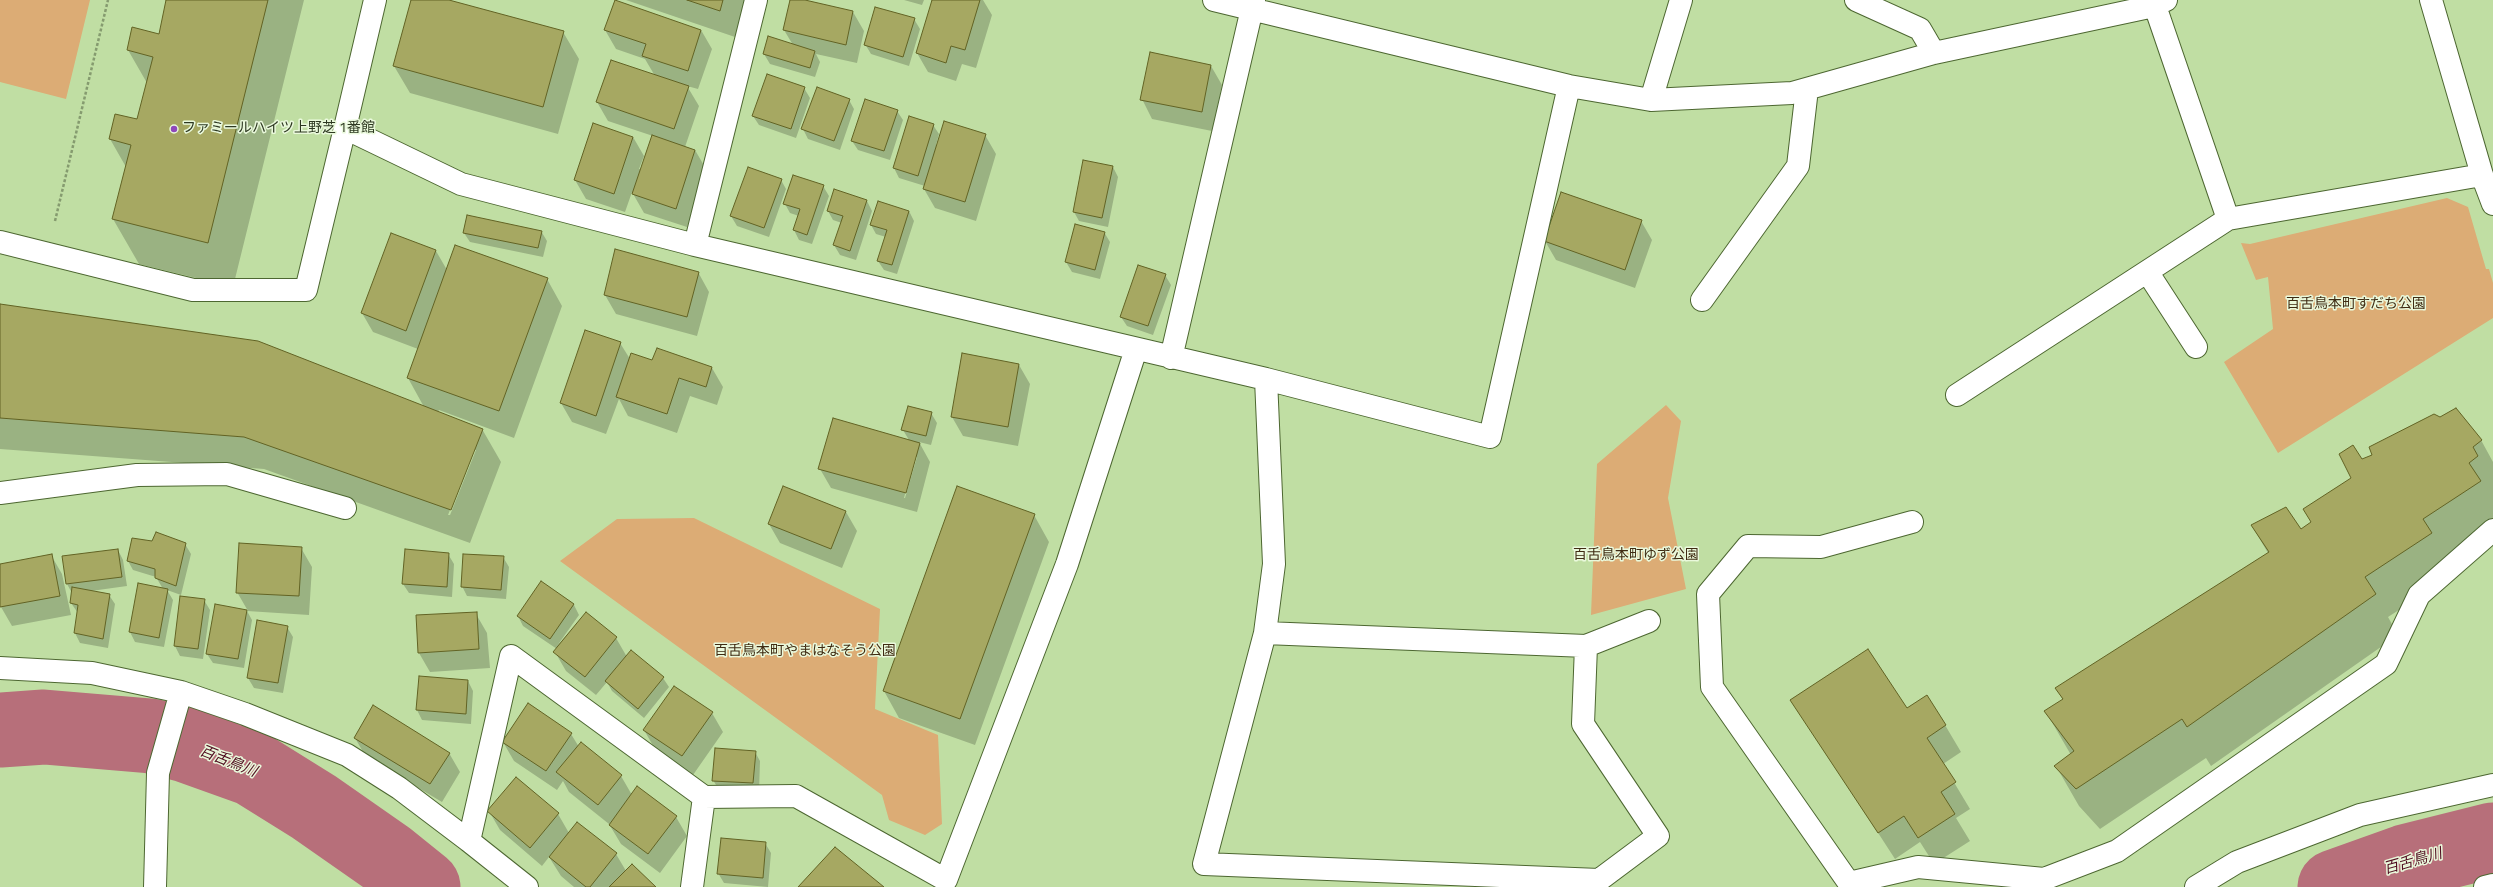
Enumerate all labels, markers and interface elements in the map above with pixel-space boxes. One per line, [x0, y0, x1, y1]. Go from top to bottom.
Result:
place label: ファミールハイツ上野芝 1番館 [182, 121, 375, 137]
marker: ファミールハイツ上野芝 1番館 [169, 124, 179, 134]
park label: 百舌鳥本町すだち公園 [2286, 297, 2426, 313]
park label: 百舌鳥本町ゆず公園 [1573, 548, 1699, 564]
park label: 百舌鳥本町やまはなそう公園 [714, 644, 896, 660]
water label: 百舌鳥川 [197, 742, 259, 782]
water label: 百舌鳥川 [2382, 845, 2444, 879]

